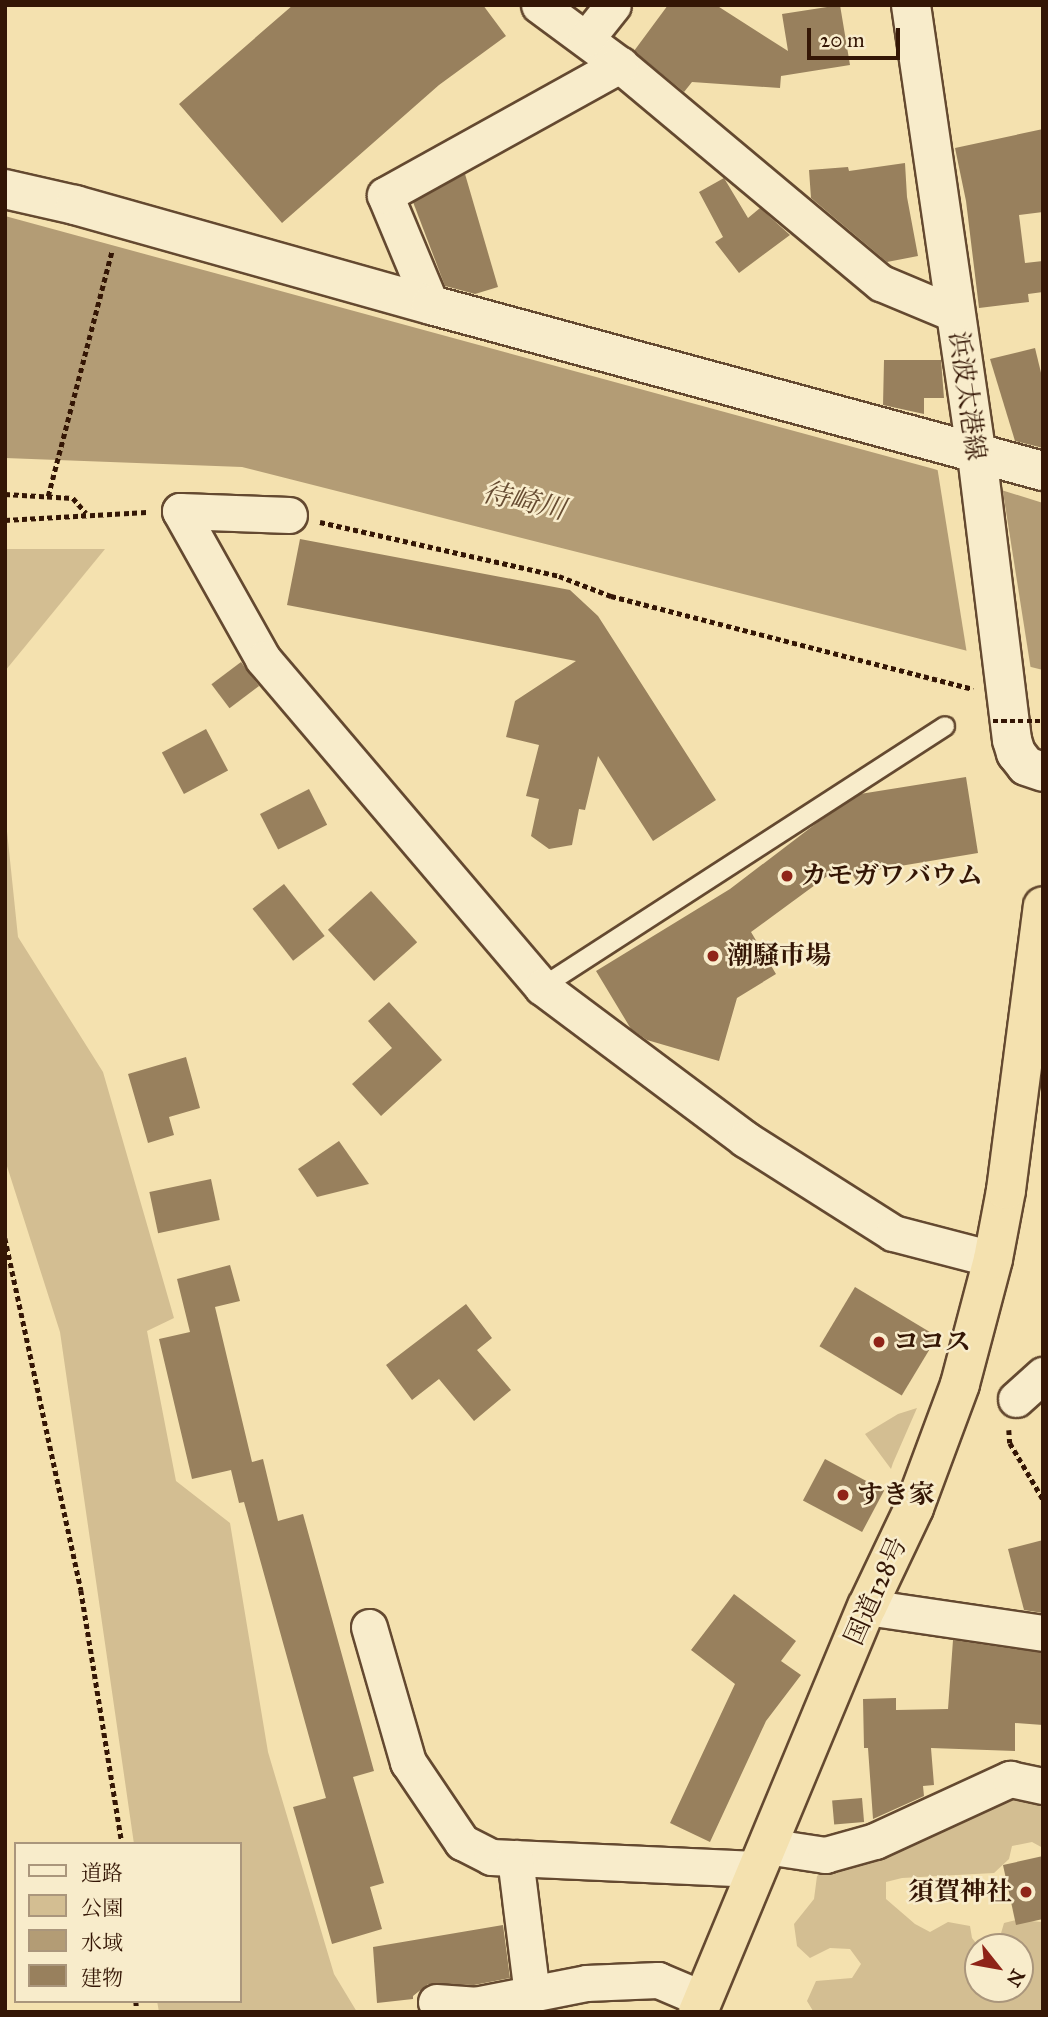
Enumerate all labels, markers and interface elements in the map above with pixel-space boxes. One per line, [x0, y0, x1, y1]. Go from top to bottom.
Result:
scale bar [810, 14, 903, 58]
text: 20 m [820, 27, 865, 53]
street label: 浜波太港線 [943, 329, 991, 463]
water label: 待崎川 [479, 475, 569, 527]
place label: カモガワバウム [801, 860, 983, 892]
marker: カモガワバウム [779, 868, 795, 884]
place label: 潮騒市場 [727, 940, 831, 972]
marker: 潮騒市場 [705, 948, 721, 964]
place label: ココス [893, 1326, 971, 1358]
marker: ココス [871, 1334, 887, 1350]
place label: すき家 [857, 1479, 935, 1511]
marker: すき家 [835, 1487, 851, 1503]
street label: 国道128号 [838, 1532, 914, 1650]
legend [14, 1842, 242, 2003]
text: 道路 [81, 1860, 123, 1886]
place label: 須賀神社 [908, 1876, 1012, 1908]
marker: 須賀神社 [1018, 1884, 1034, 1900]
text: 公園 [81, 1895, 123, 1921]
text: 水域 [81, 1930, 123, 1956]
north arrow [964, 1933, 1034, 2003]
text: 建物 [81, 1965, 123, 1991]
text: N [1002, 1965, 1030, 1991]

